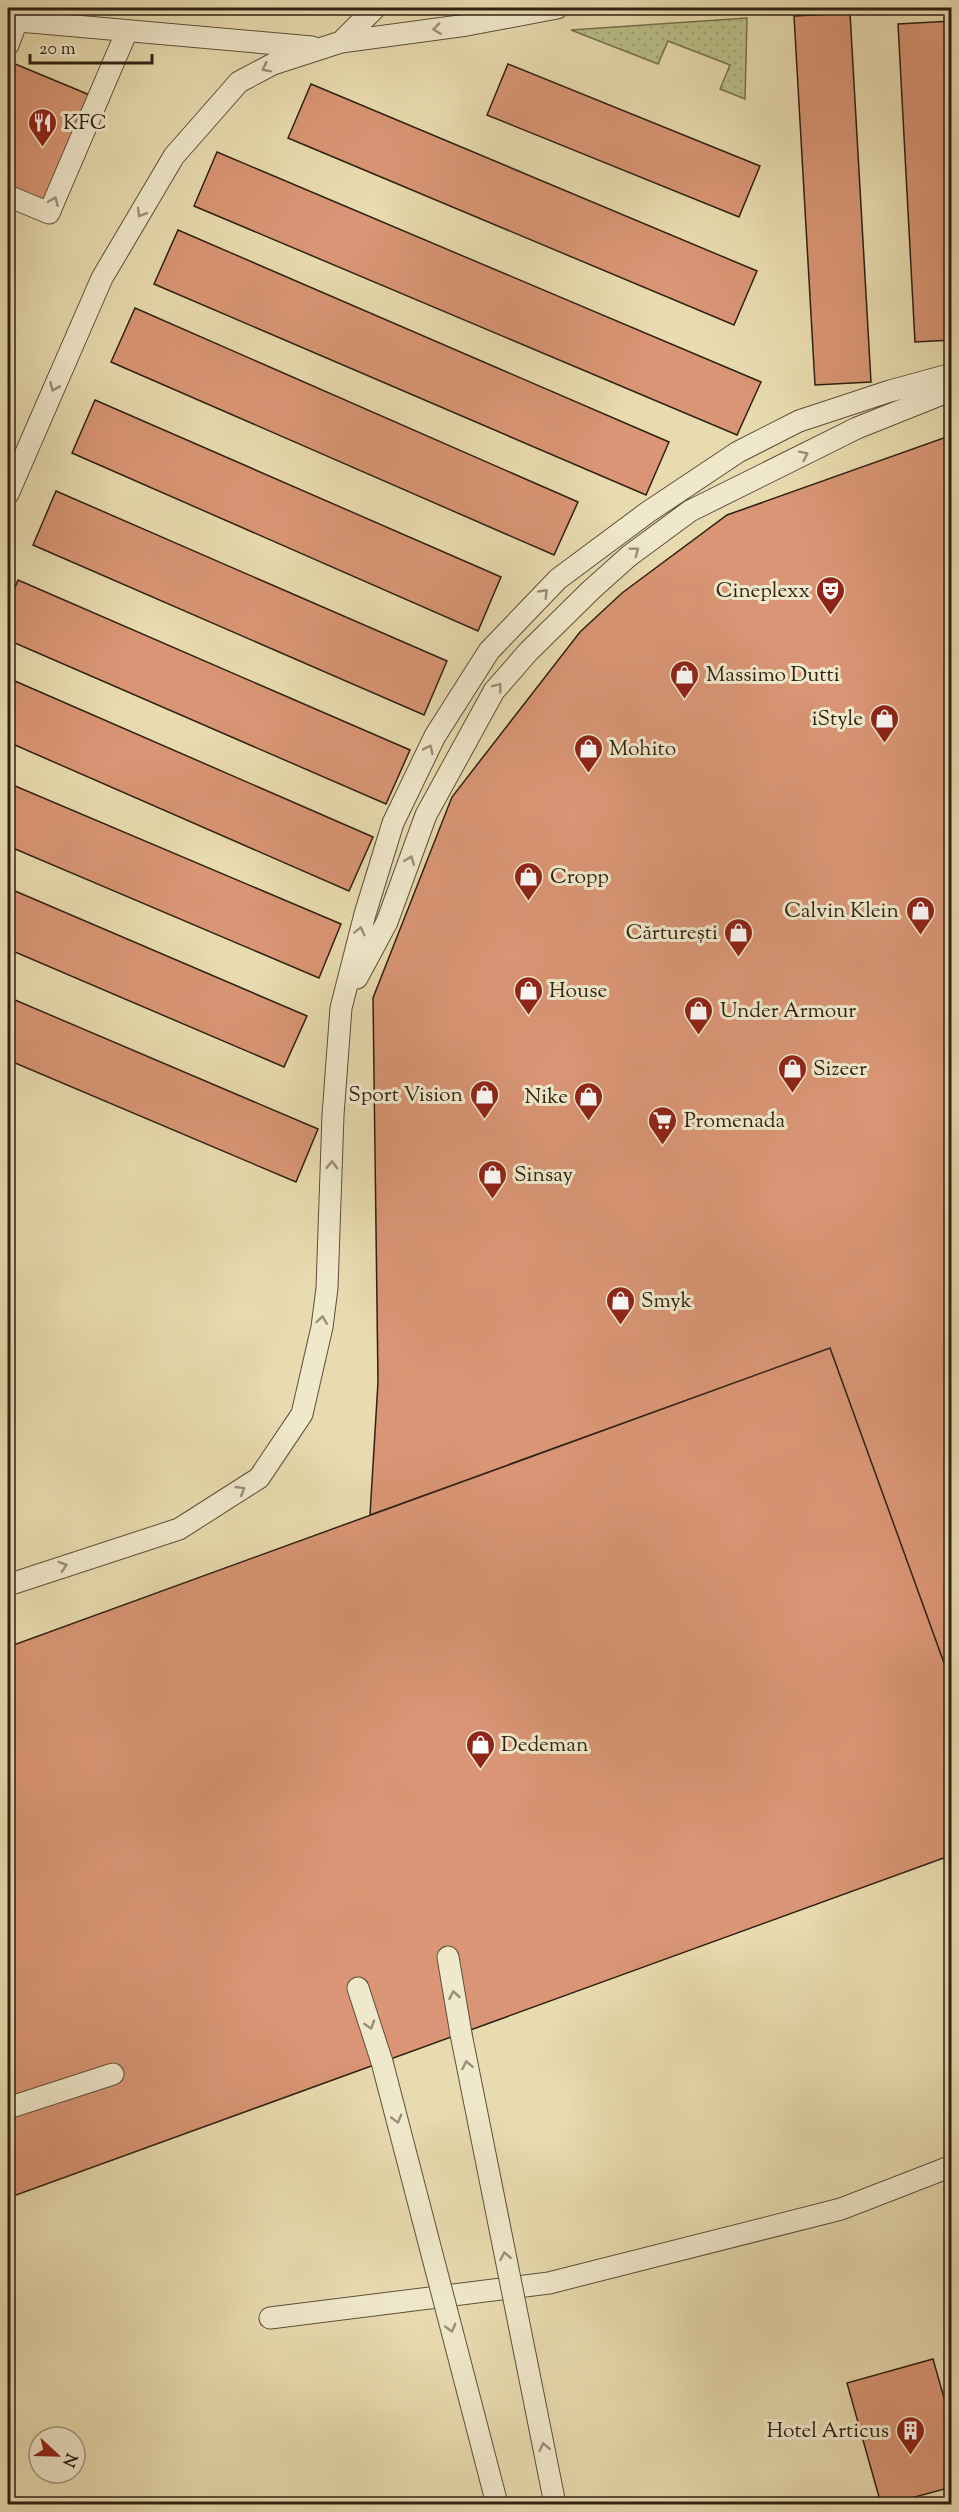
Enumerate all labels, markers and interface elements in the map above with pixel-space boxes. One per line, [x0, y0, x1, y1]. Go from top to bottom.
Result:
one-way arrow [432, 22, 442, 35]
scale bar [30, 27, 152, 65]
text: 20 m [39, 37, 76, 63]
one-way arrow [262, 61, 273, 72]
restaurant icon: KFC [26, 106, 58, 148]
place label: KFC [63, 109, 107, 139]
one-way arrow [47, 196, 59, 207]
one-way arrow [136, 207, 148, 217]
one-way arrow [50, 381, 62, 392]
one-way arrow [797, 451, 808, 462]
one-way arrow [628, 548, 639, 559]
theatre icon: Cineplexx [815, 574, 847, 616]
place label: Cineplexx [716, 577, 810, 607]
one-way arrow [537, 589, 548, 600]
shop icon: Massimo Dutti [669, 658, 701, 700]
place label: Massimo Dutti [706, 661, 840, 691]
one-way arrow [491, 682, 502, 693]
shop icon: iStyle [868, 702, 900, 744]
place label: iStyle [812, 705, 863, 735]
shop icon: Mohito [572, 732, 604, 774]
place label: Mohito [609, 735, 676, 765]
one-way arrow [422, 744, 433, 755]
one-way arrow [402, 855, 415, 865]
shop icon: Cropp [513, 860, 545, 902]
place label: Cropp [550, 863, 609, 893]
shop icon: Calvin Klein [904, 894, 936, 936]
place label: Calvin Klein [784, 897, 899, 927]
shop icon: Cărturești [723, 916, 755, 958]
place label: Cărturești [626, 919, 718, 949]
one-way arrow [353, 926, 366, 936]
shop icon: House [512, 974, 544, 1016]
place label: House [549, 977, 607, 1007]
shop icon: Under Armour [683, 994, 715, 1036]
place label: Under Armour [720, 997, 856, 1027]
shop icon: Sizeer [776, 1052, 808, 1094]
place label: Sizeer [813, 1055, 867, 1085]
shop icon: Sport Vision [468, 1078, 500, 1120]
shop icon: Nike [573, 1080, 605, 1122]
place label: Sport Vision [348, 1081, 463, 1111]
place label: Nike [525, 1083, 568, 1113]
supermarket icon: Promenada [647, 1104, 679, 1146]
place label: Promenada [684, 1107, 786, 1137]
shop icon: Sinsay [477, 1158, 509, 1200]
one-way arrow [326, 1160, 338, 1169]
place label: Sinsay [514, 1161, 574, 1191]
shop icon: Smyk [604, 1284, 636, 1326]
place label: Smyk [641, 1287, 693, 1317]
one-way arrow [316, 1315, 328, 1325]
one-way arrow [235, 1485, 245, 1497]
one-way arrow [57, 1561, 68, 1574]
shop icon: Dedeman [464, 1728, 496, 1770]
place label: Dedeman [501, 1731, 588, 1761]
one-way arrow [449, 1991, 461, 2000]
one-way arrow [363, 2019, 375, 2030]
one-way arrow [461, 2060, 474, 2070]
one-way arrow [389, 2114, 402, 2124]
one-way arrow [499, 2251, 512, 2261]
one-way arrow [444, 2323, 457, 2333]
building icon: Hotel Articus [894, 2414, 926, 2456]
place label: Hotel Articus [766, 2417, 889, 2447]
north arrow [27, 2425, 87, 2485]
one-way arrow [538, 2442, 551, 2452]
text: N [55, 2449, 82, 2470]

